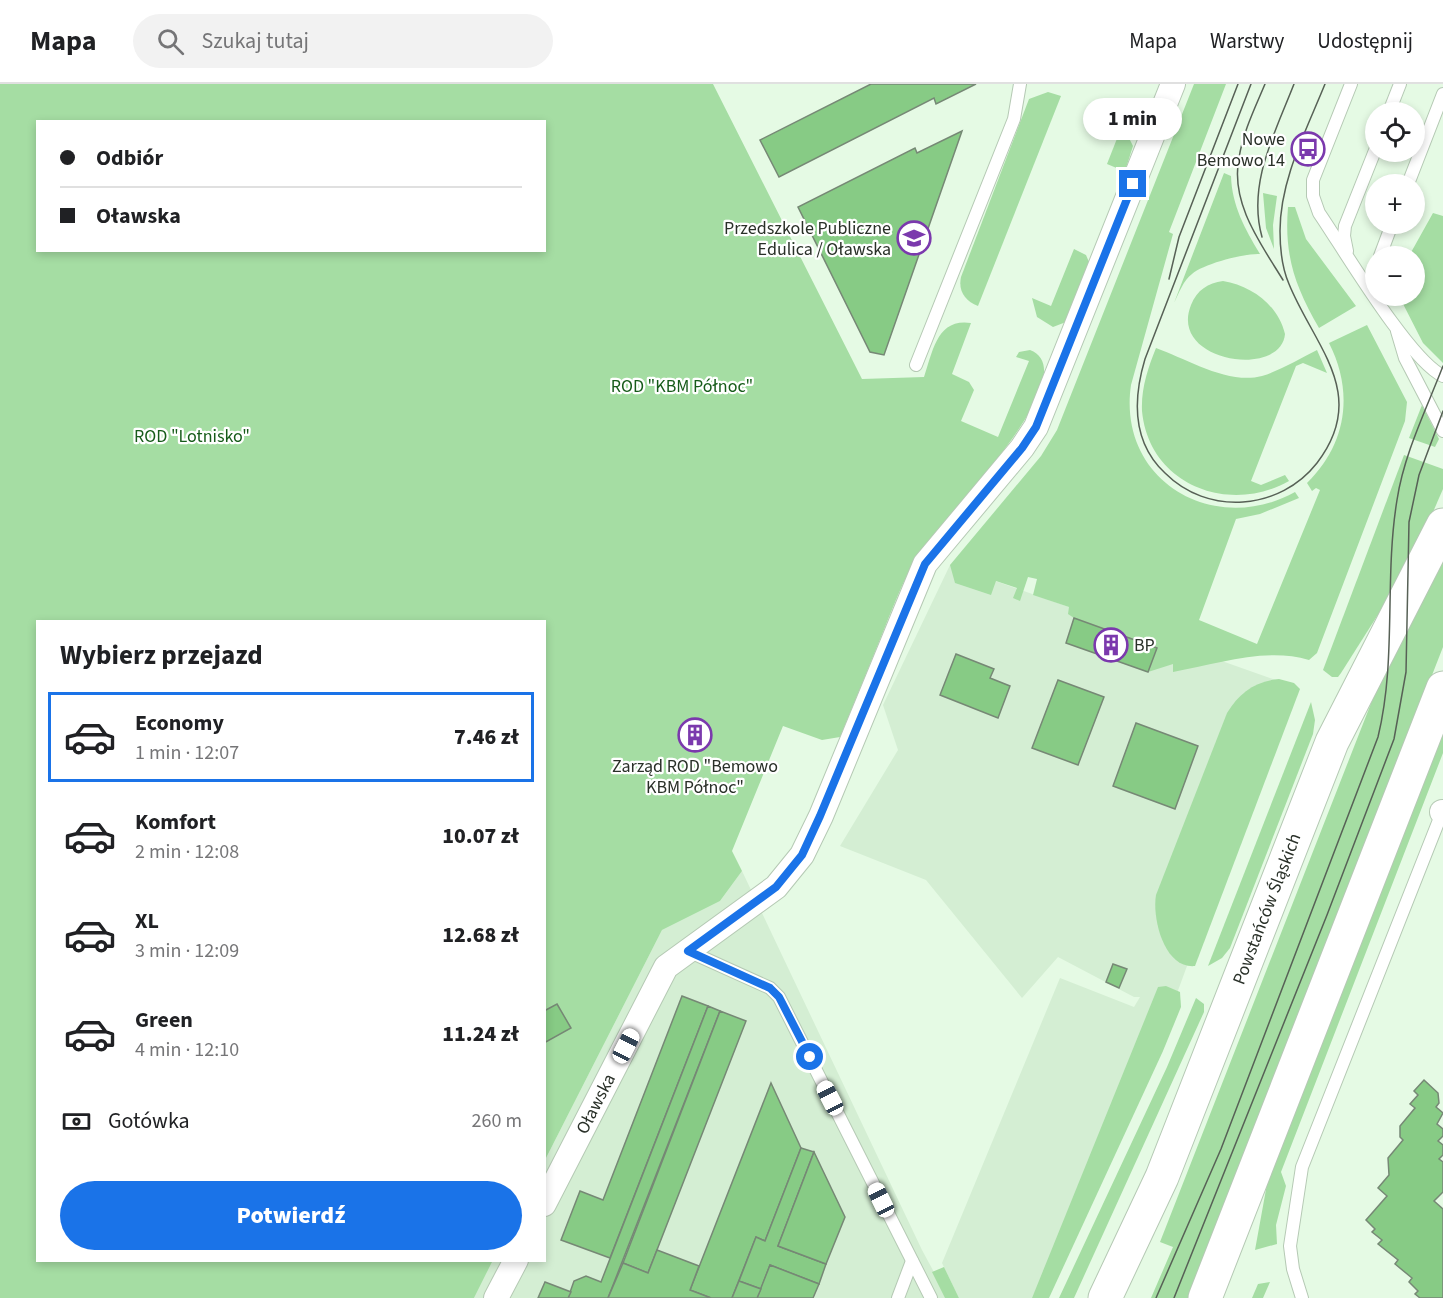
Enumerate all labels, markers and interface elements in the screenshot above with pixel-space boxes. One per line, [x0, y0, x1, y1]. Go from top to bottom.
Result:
search box [133, 14, 553, 68]
text: Mapa [30, 21, 97, 61]
icon: search [154, 25, 187, 58]
text: Szukaj tutaj [202, 25, 309, 57]
text: Mapa [1129, 26, 1177, 56]
text: Warstwy [1210, 26, 1284, 56]
text: Udostępnij [1317, 26, 1413, 56]
callout: 1 min [1084, 97, 1182, 139]
map controls [1365, 102, 1425, 306]
button: locate [1365, 102, 1425, 162]
text: 1 min [1108, 105, 1157, 133]
place label: Nowe Bemowo 14 [1197, 127, 1285, 173]
bus stop icon: Nowe Bemowo 14 [1290, 131, 1326, 167]
text: Odbiór [96, 142, 163, 174]
route end [1119, 170, 1146, 197]
button: + [1365, 174, 1425, 234]
text: Oławska [96, 200, 181, 232]
place label: Przedszkole Publiczne Edulica / Oławska [724, 216, 891, 262]
school or university icon: Przedszkole Publiczne Edulica / Oławska [896, 220, 932, 256]
button: − [1365, 246, 1425, 306]
park label: ROD "KBM Północ" [611, 374, 753, 399]
park label: ROD "Lotnisko" [134, 424, 250, 449]
building icon: BP [1093, 627, 1129, 663]
place label: BP [1134, 633, 1155, 658]
text: Wybierz przejazd [60, 636, 263, 675]
text: Economy [135, 707, 224, 739]
icon: car [63, 710, 117, 764]
building icon: Zarząd ROD "Bemowo KBM Północ" [677, 717, 713, 753]
text: 7.46 zł [454, 721, 519, 753]
text: 1 min · 12:07 [135, 739, 239, 767]
place label: Zarząd ROD "Bemowo KBM Północ" [612, 754, 778, 800]
text: Komfort [135, 806, 216, 838]
icon: car [63, 809, 117, 863]
text: 10.07 zł [442, 820, 519, 852]
street label: Powstańców Śląskich [1227, 830, 1307, 988]
text: 2 min · 12:08 [135, 838, 239, 866]
text: XL [135, 905, 159, 937]
icon: car [63, 908, 117, 962]
text: 12.68 zł [442, 919, 519, 951]
text: 3 min · 12:09 [135, 937, 239, 965]
text: Green [135, 1004, 193, 1036]
icon: car [63, 1007, 117, 1061]
text: 11.24 zł [442, 1018, 519, 1050]
car [610, 1026, 642, 1066]
text: 4 min · 12:10 [135, 1036, 239, 1064]
route start [796, 1043, 823, 1070]
street label: Oławska [570, 1070, 622, 1138]
car [814, 1078, 846, 1118]
icon: cash [60, 1105, 93, 1138]
text: Gotówka [108, 1105, 190, 1137]
text: 260 m [472, 1107, 522, 1135]
car [865, 1180, 897, 1220]
button: Potwierdź [60, 1181, 522, 1250]

